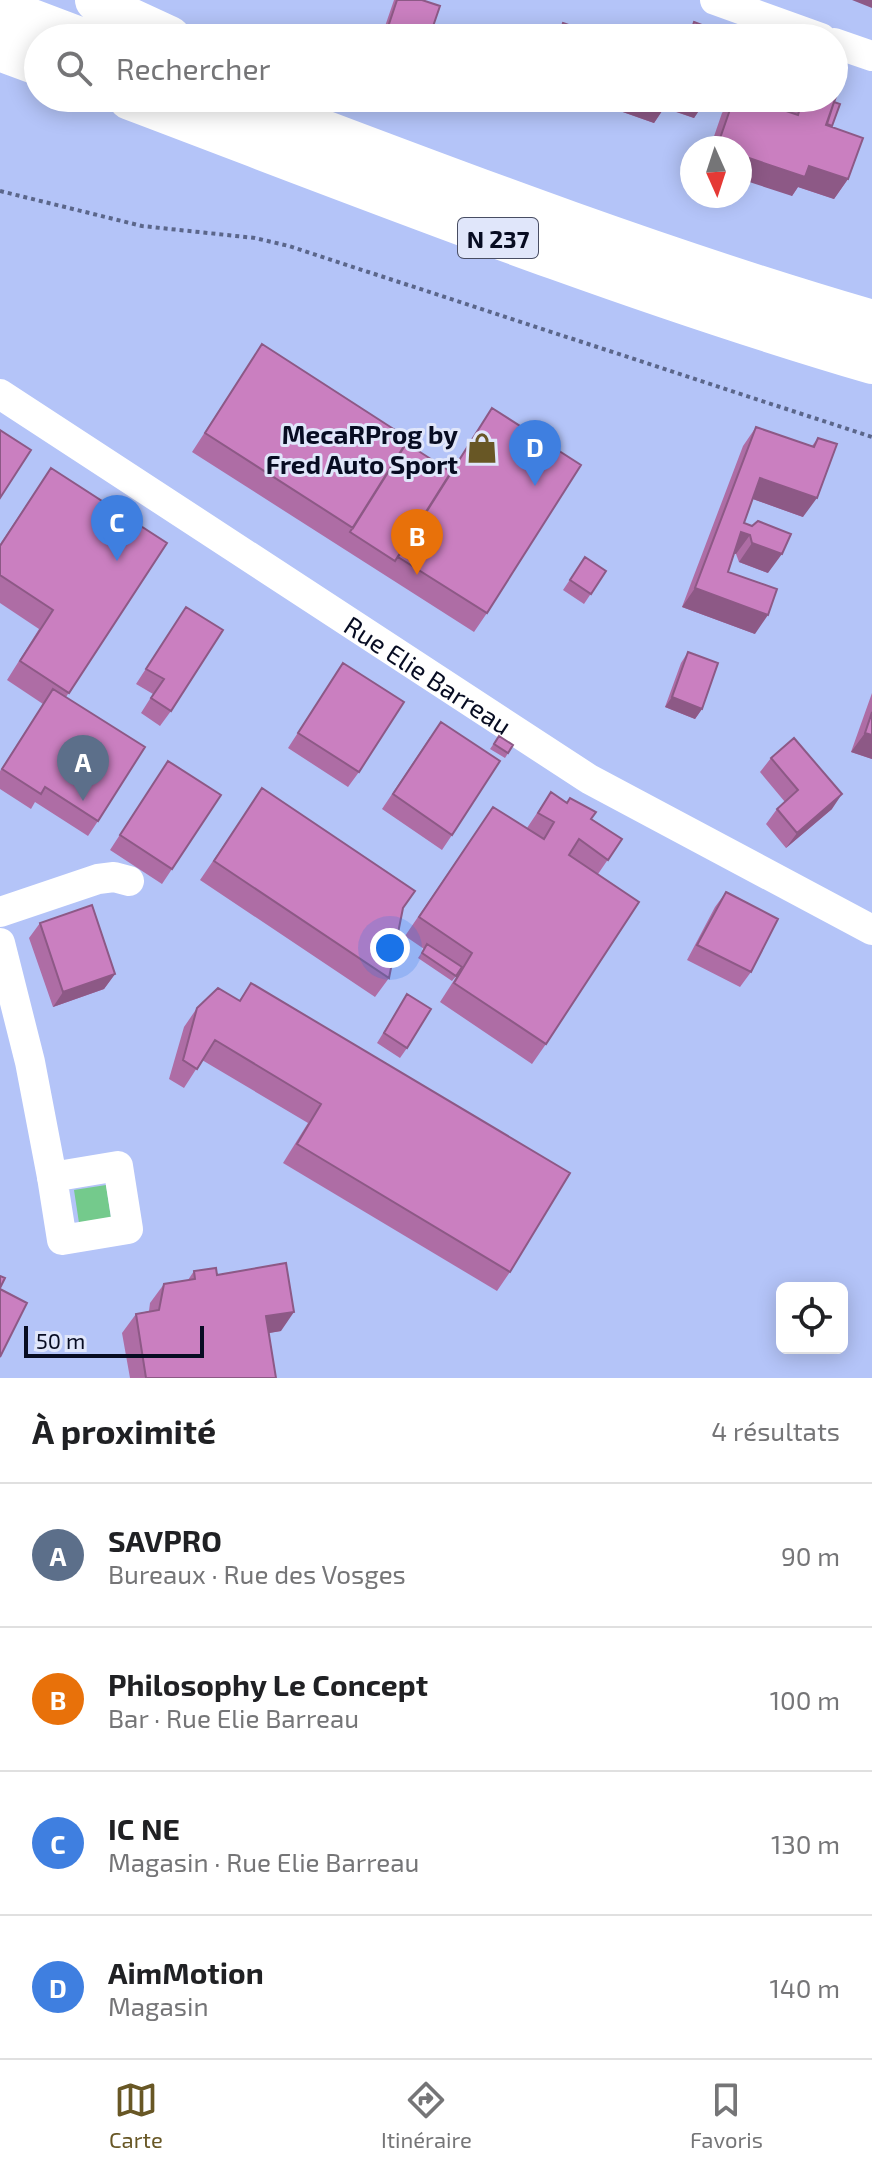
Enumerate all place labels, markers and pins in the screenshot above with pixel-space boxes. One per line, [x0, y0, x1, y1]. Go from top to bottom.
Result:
place label: MecaRProg by Fred Auto Sport [266, 418, 458, 479]
pin: D [509, 420, 561, 486]
shop icon: MecaRProg by Fred Auto Sport [465, 431, 499, 465]
pin: C [91, 495, 143, 561]
pin: B [391, 509, 443, 575]
pin: A [57, 735, 109, 801]

